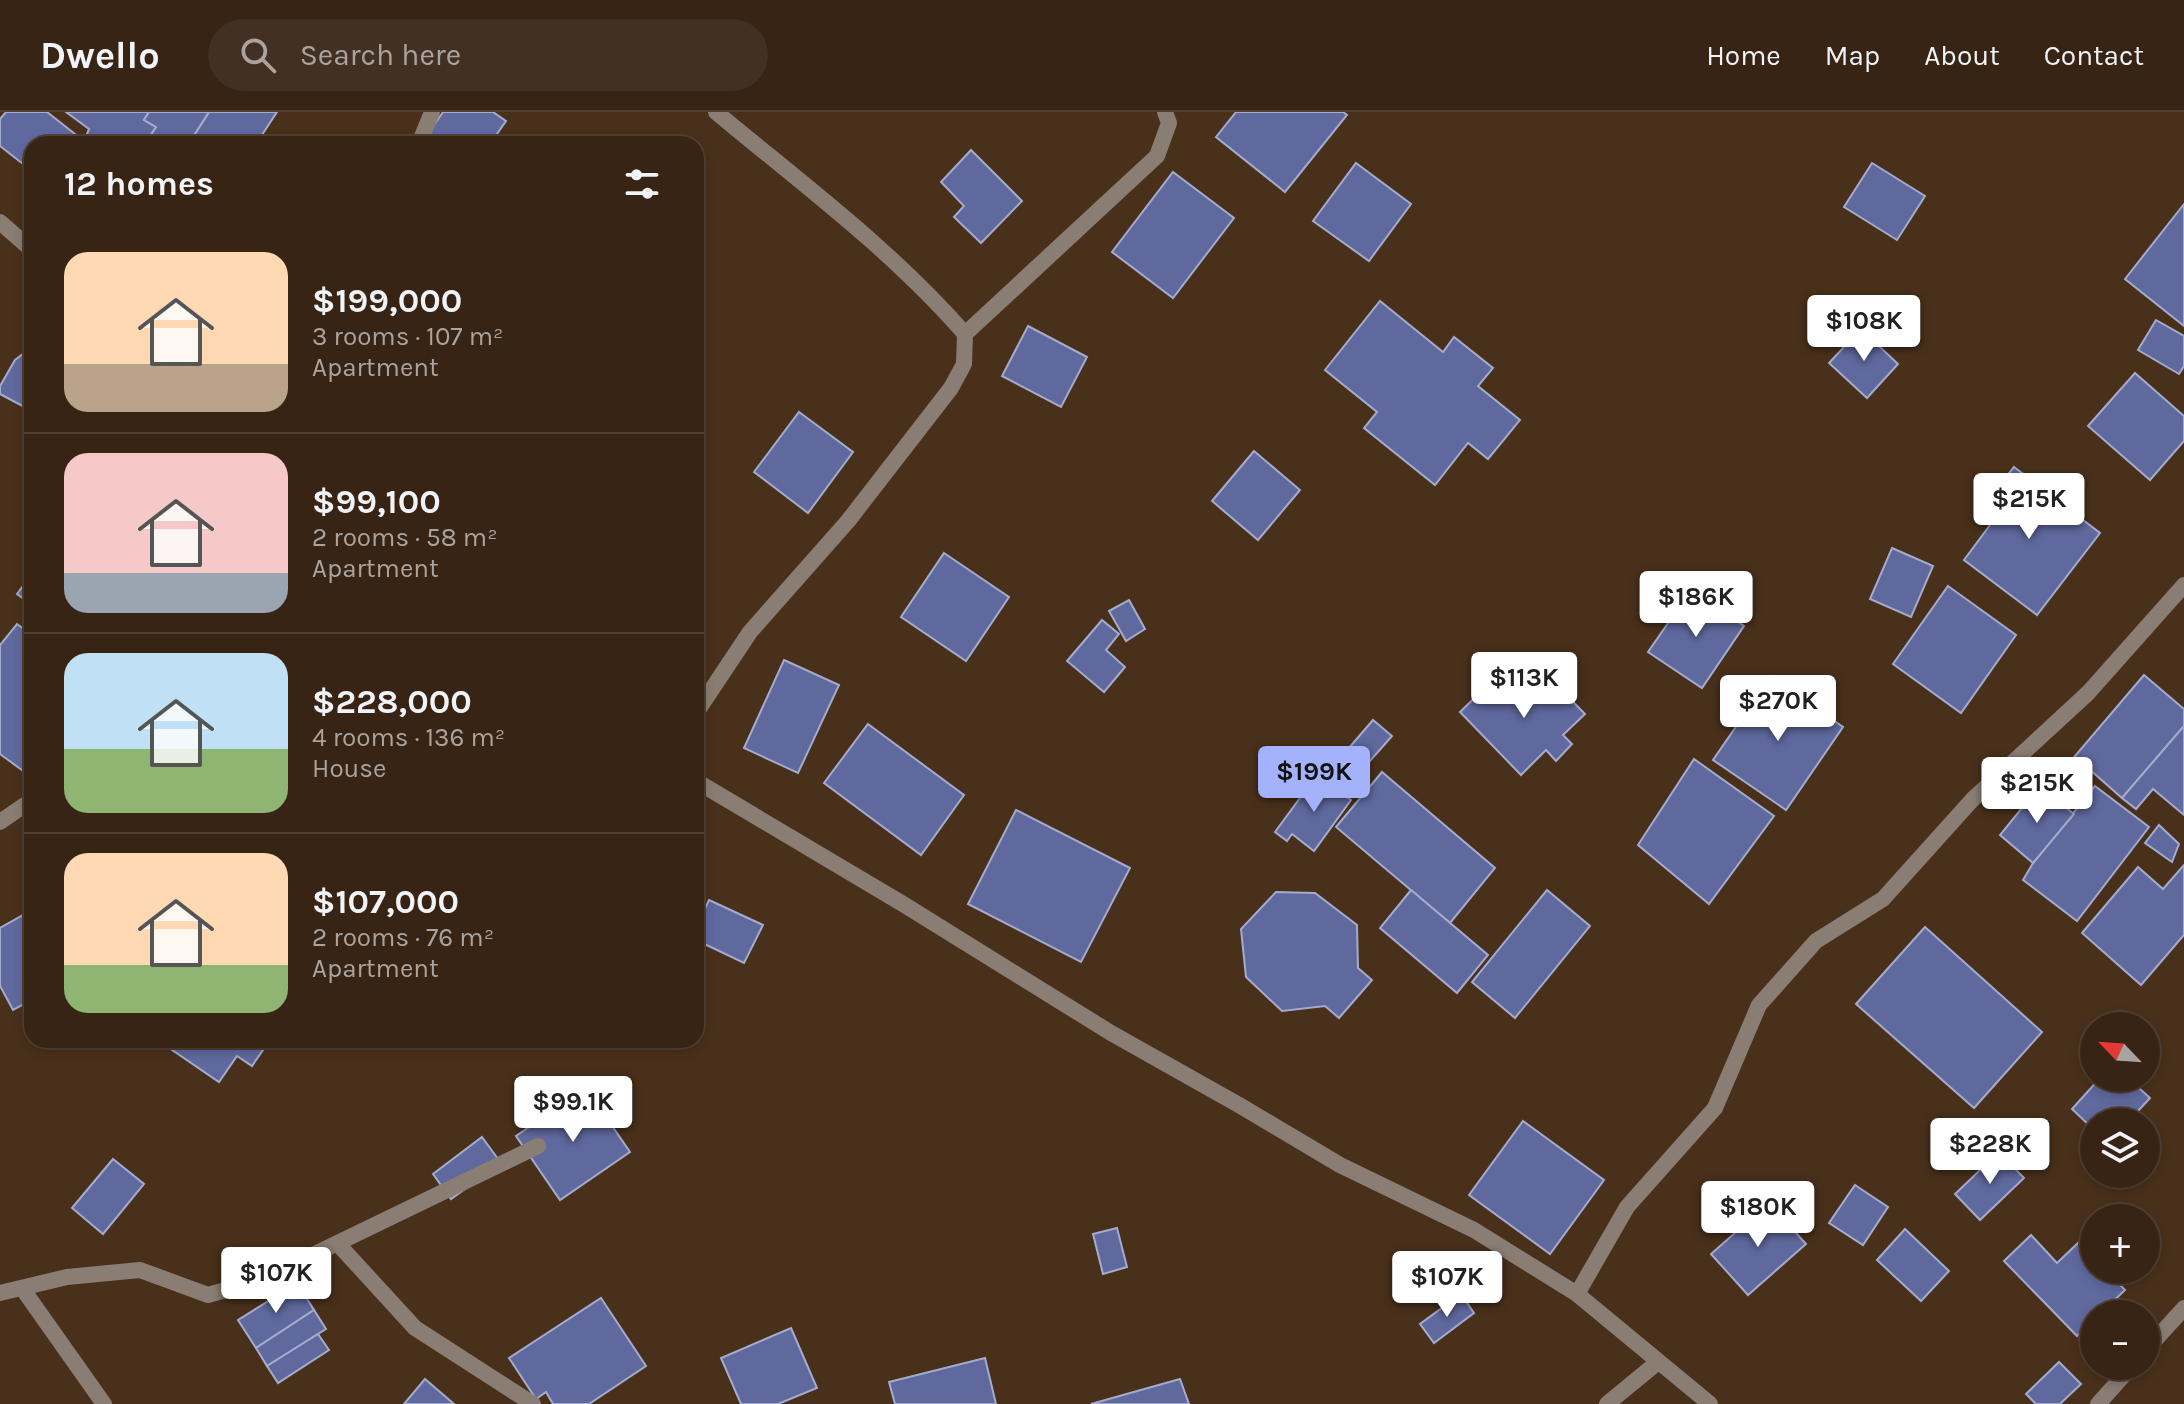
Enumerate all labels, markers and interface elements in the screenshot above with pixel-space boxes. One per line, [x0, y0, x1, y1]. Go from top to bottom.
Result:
search box [208, 19, 768, 91]
text: Dwello [40, 33, 160, 78]
icon: search [236, 33, 280, 77]
text: Search here [300, 37, 461, 73]
text: Home [1706, 39, 1781, 72]
text: Map [1825, 39, 1880, 72]
text: About [1924, 39, 2000, 72]
text: Contact [2044, 39, 2144, 72]
icon: filters [620, 162, 664, 206]
text: 12 homes [64, 164, 214, 204]
text: $199,000 [312, 281, 462, 321]
icon: home [128, 284, 224, 380]
pin: $108K [1808, 295, 1920, 363]
text: $108K [1825, 305, 1903, 336]
text: 3 rooms · 107 m² [312, 321, 503, 352]
text: Apartment [312, 352, 439, 383]
pin: $215K [1973, 473, 2085, 541]
text: $99,100 [312, 482, 441, 522]
text: $215K [1991, 483, 2067, 514]
icon: home [128, 485, 224, 581]
text: 2 rooms · 58 m² [312, 522, 498, 553]
text: Apartment [312, 553, 439, 584]
pin: $186K [1640, 571, 1752, 639]
text: $186K [1658, 581, 1734, 612]
pin: $113K [1468, 652, 1580, 720]
text: $113K [1489, 662, 1559, 693]
pin: $270K [1722, 675, 1834, 743]
text: $228,000 [312, 682, 472, 722]
icon: home [128, 685, 224, 781]
text: $270K [1738, 685, 1818, 716]
text: 4 rooms · 136 m² [312, 722, 505, 753]
pin: $199K [1258, 746, 1370, 814]
text: House [312, 753, 386, 784]
text: $199K [1276, 756, 1352, 787]
pin: $215K [1981, 757, 2093, 825]
text: $215K [1999, 767, 2075, 798]
text: $107,000 [312, 882, 459, 922]
icon: home [128, 885, 224, 981]
text: 2 rooms · 76 m² [312, 922, 494, 953]
text: Apartment [312, 953, 439, 984]
north arrow [2080, 1012, 2160, 1092]
map controls [2080, 1012, 2160, 1380]
pin: $99.1K [508, 1076, 638, 1144]
text: $99.1K [532, 1086, 614, 1117]
button: layers [2080, 1108, 2160, 1188]
pin: $228K [1934, 1118, 2046, 1186]
text: $228K [1948, 1128, 2032, 1159]
pin: $180K [1702, 1181, 1814, 1249]
text: $180K [1719, 1191, 1797, 1222]
button: + [2080, 1204, 2160, 1284]
pin: $107K [220, 1247, 332, 1315]
pin: $107K [1391, 1251, 1503, 1319]
text: $107K [239, 1257, 313, 1288]
text: $107K [1410, 1261, 1484, 1292]
button: − [2080, 1300, 2160, 1380]

